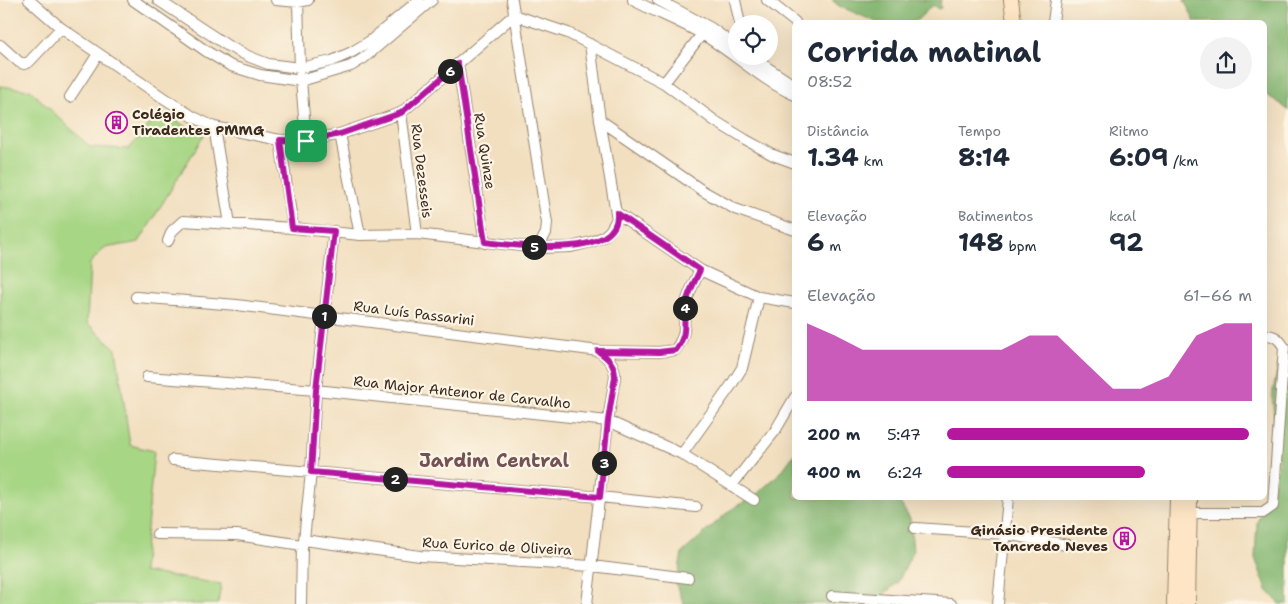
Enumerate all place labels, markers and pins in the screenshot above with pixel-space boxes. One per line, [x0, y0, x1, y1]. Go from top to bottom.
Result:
pin: 6 [438, 58, 462, 84]
place label: Colégio Tiradentes PMMG [132, 105, 264, 139]
building icon: Colégio Tiradentes PMMG [104, 110, 128, 134]
pin [285, 120, 327, 162]
pin: 5 [522, 234, 546, 260]
pin: 4 [672, 296, 698, 320]
pin: 1 [312, 304, 336, 328]
pin: 3 [592, 450, 616, 476]
pin: 2 [382, 466, 408, 492]
place label: Ginásio Presidente Tancredo Neves [971, 521, 1108, 555]
building icon: Ginásio Presidente Tancredo Neves [1112, 526, 1136, 550]

